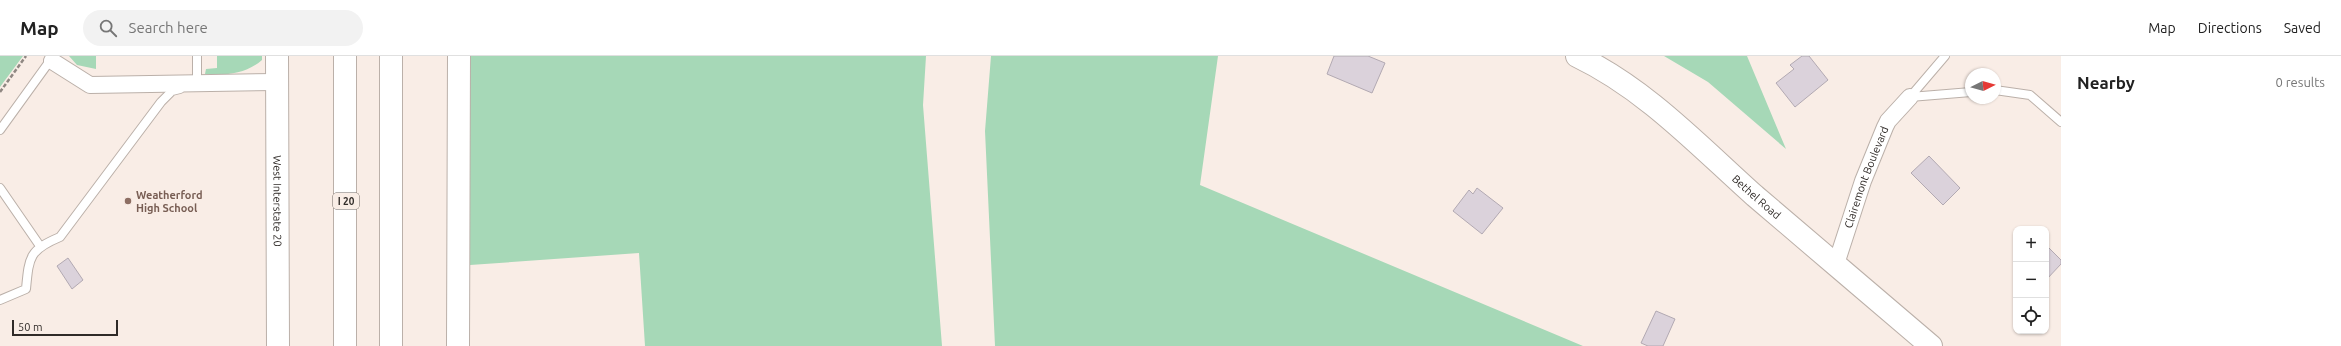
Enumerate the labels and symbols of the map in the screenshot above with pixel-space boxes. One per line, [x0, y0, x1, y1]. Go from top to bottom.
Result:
north arrow [1965, 68, 2001, 104]
street label: Clairemont Boulevard [1842, 125, 1891, 230]
street label: West Interstate 20 [271, 155, 284, 247]
street label: Bethel Road [1730, 172, 1783, 221]
place label: Weatherford High School [136, 189, 203, 214]
road number: I 20 [333, 193, 359, 209]
marker: Weatherford High School [123, 196, 133, 206]
scale bar [12, 318, 118, 337]

